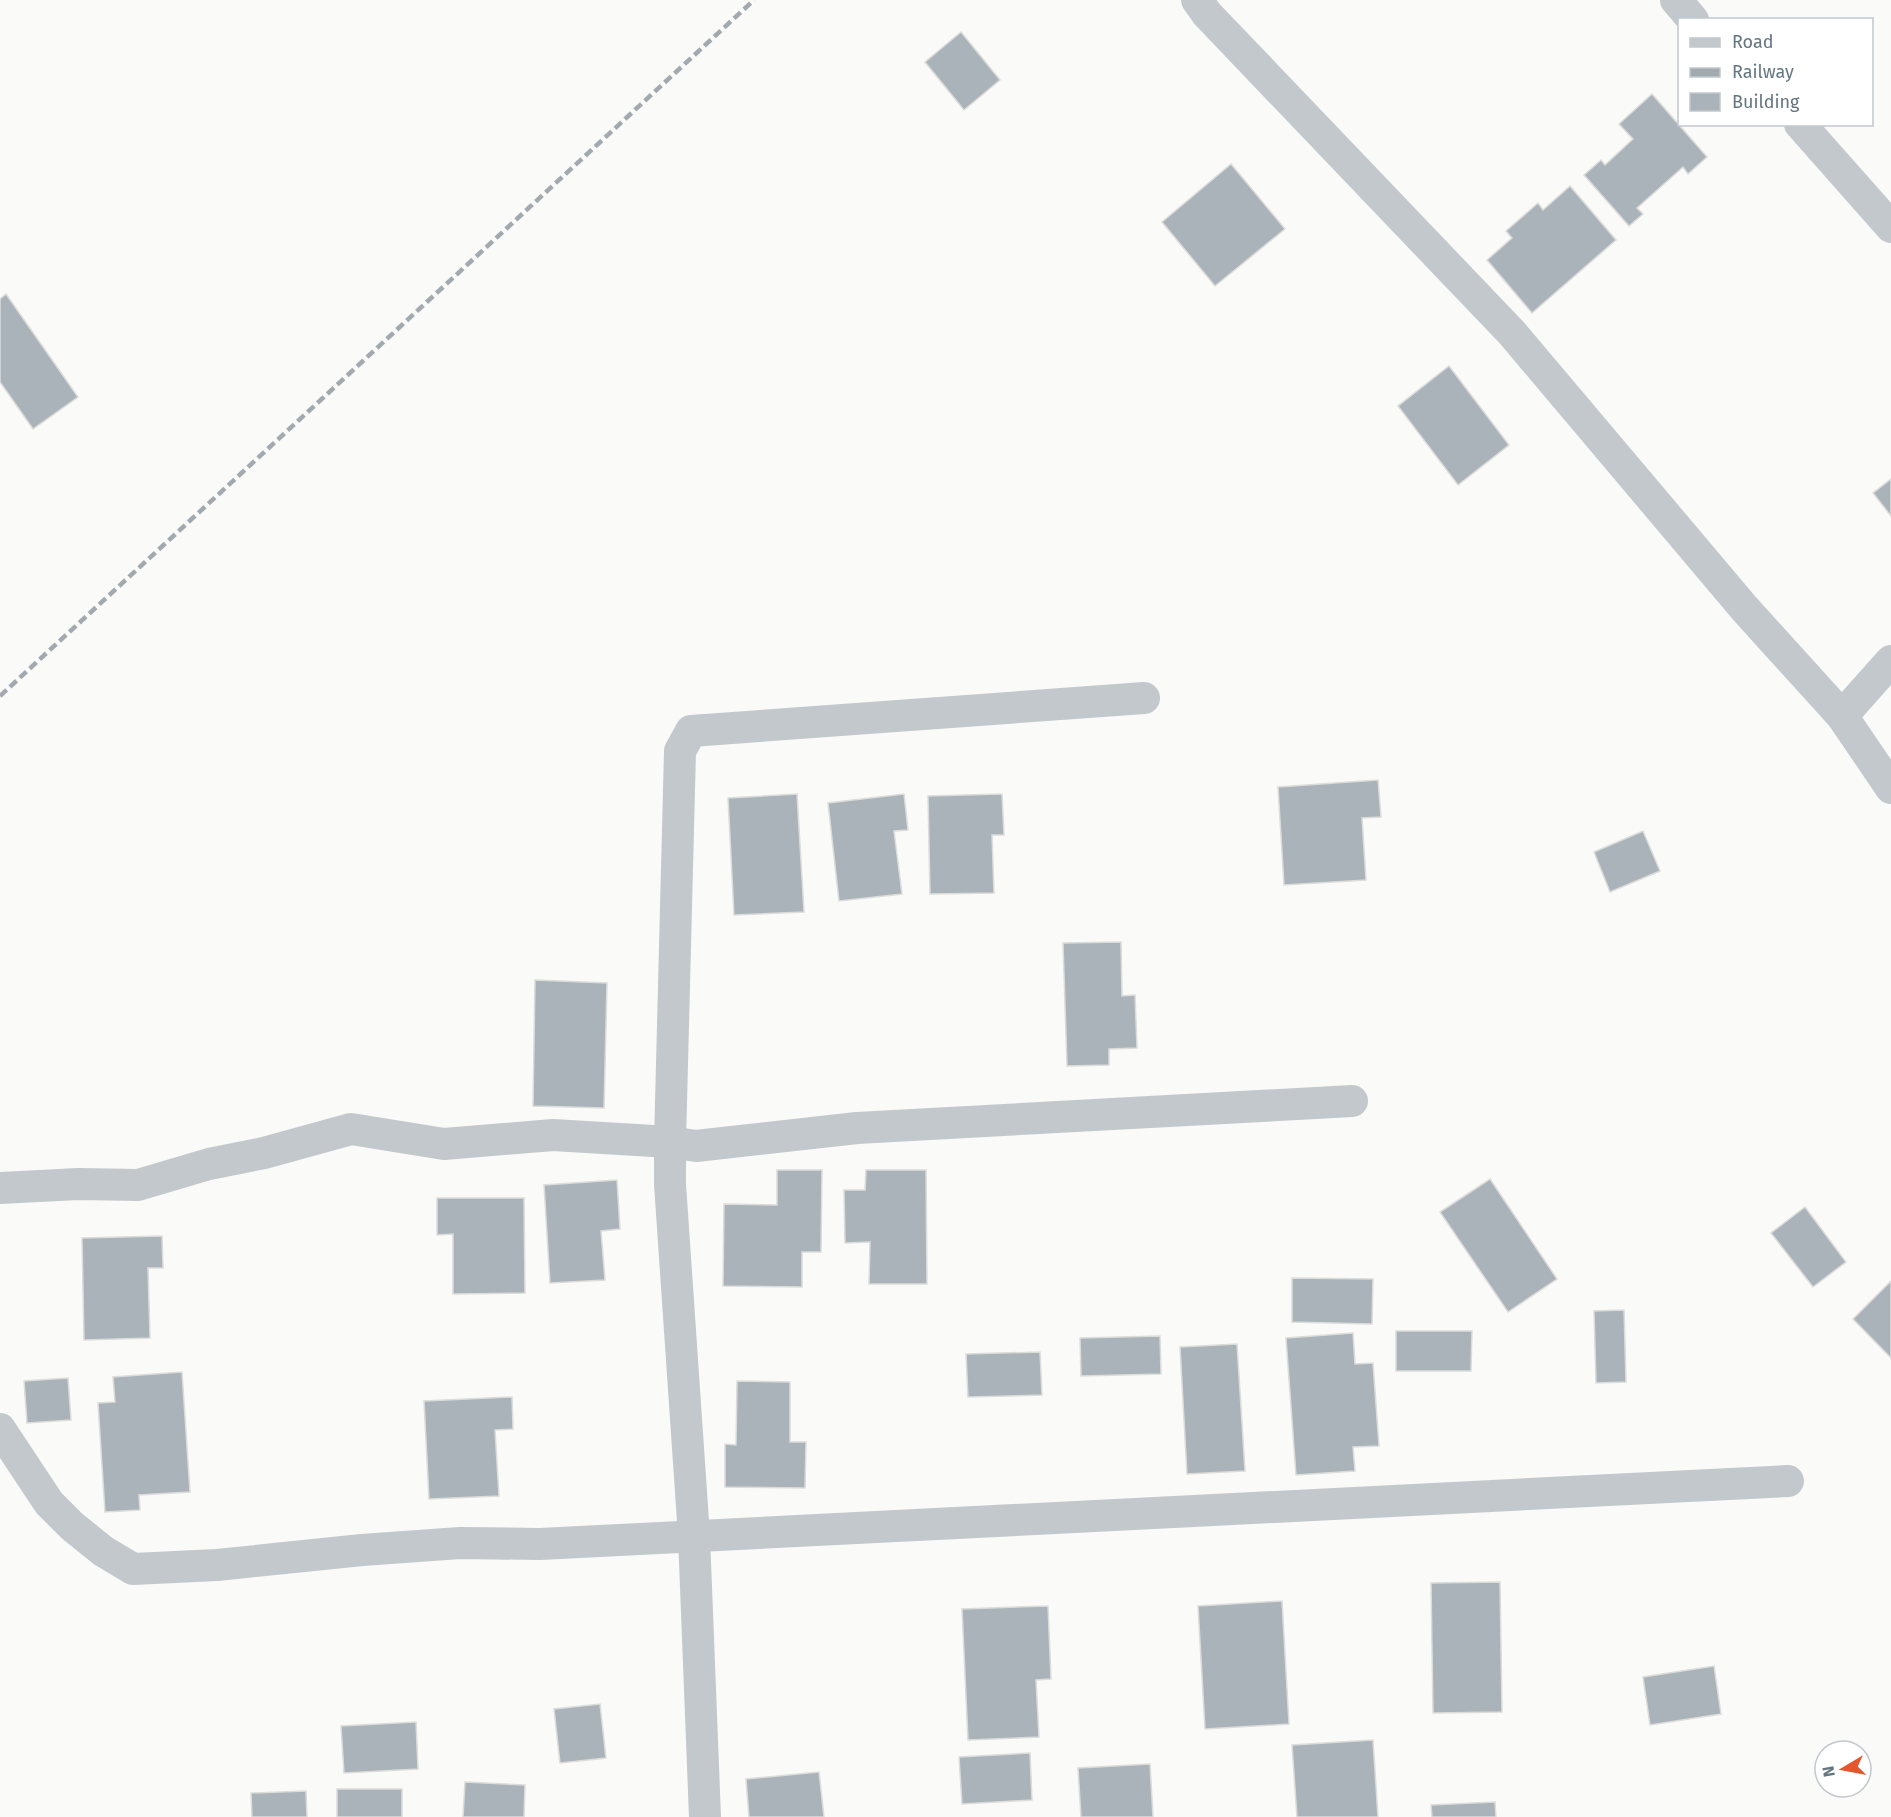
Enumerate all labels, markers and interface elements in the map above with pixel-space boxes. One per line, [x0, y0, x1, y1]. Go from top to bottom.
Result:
legend [1678, 18, 1873, 126]
text: Road [1732, 31, 1774, 53]
text: Railway [1732, 61, 1794, 83]
text: Building [1732, 91, 1800, 113]
north arrow [1813, 1739, 1873, 1799]
text: N [1818, 1765, 1839, 1778]

